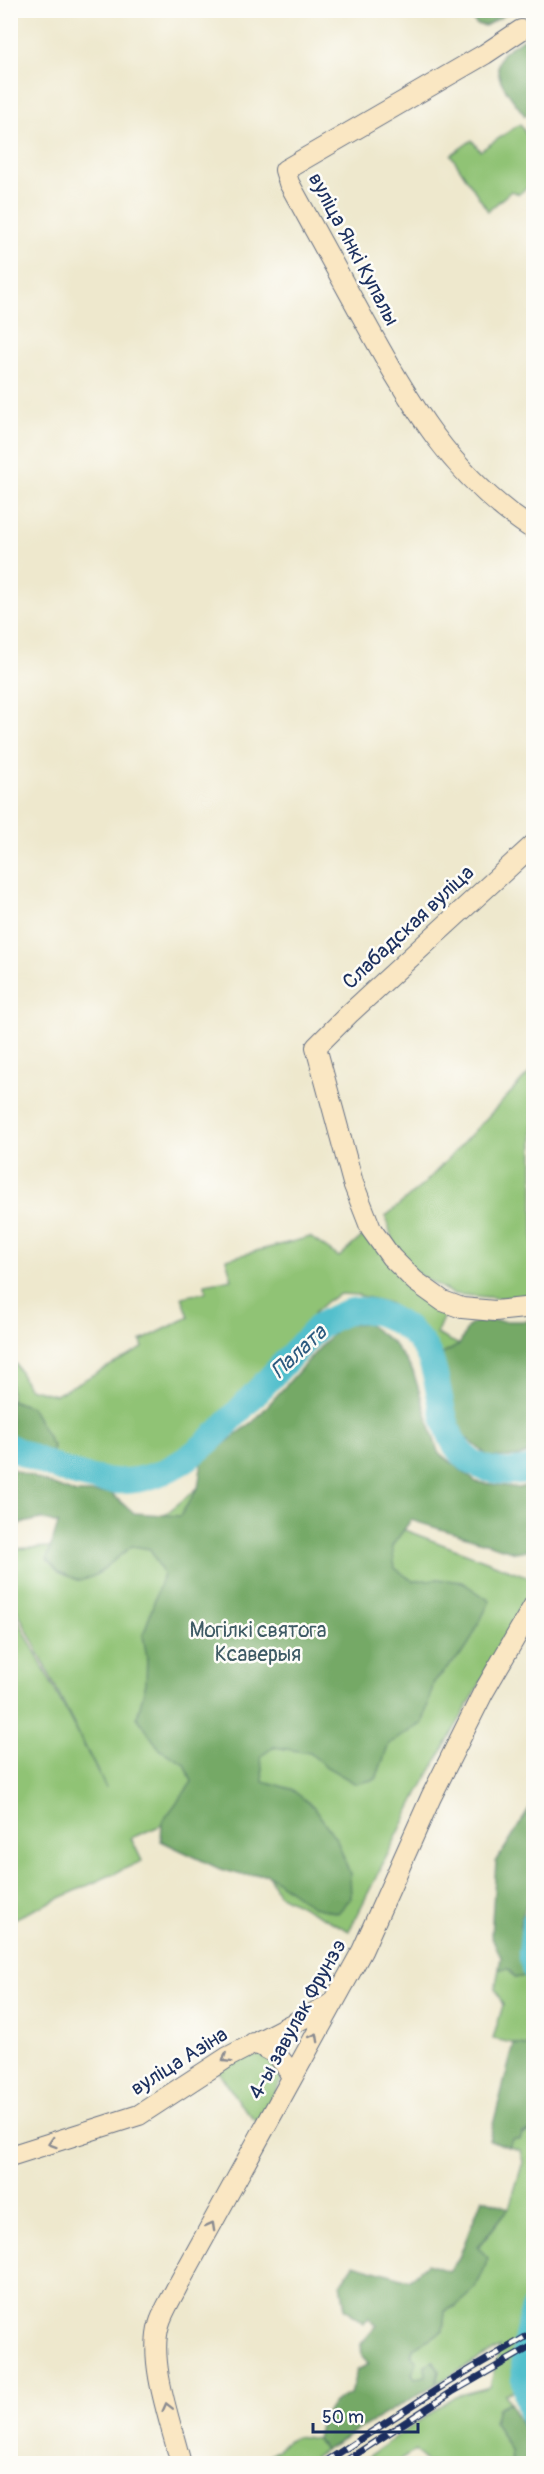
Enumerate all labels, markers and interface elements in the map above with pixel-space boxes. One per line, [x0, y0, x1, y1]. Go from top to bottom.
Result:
street label: вуліца Янкі Купалы [302, 168, 405, 330]
street label: Слабадская вуліца [337, 859, 480, 995]
water label: Палата [265, 1318, 334, 1385]
park label: Могілкі святога Ксаверыя [189, 1617, 327, 1668]
street label: 4-ы завулак Фрунзэ [242, 1934, 353, 2104]
street label: вуліца Азіна [126, 2021, 233, 2102]
one-way arrow [308, 2032, 319, 2043]
one-way arrow [222, 2051, 232, 2063]
one-way arrow [47, 2136, 58, 2148]
one-way arrow [204, 2222, 215, 2232]
scale bar [313, 2396, 418, 2434]
one-way arrow [162, 2402, 175, 2412]
text: 50 m [322, 2406, 364, 2429]

